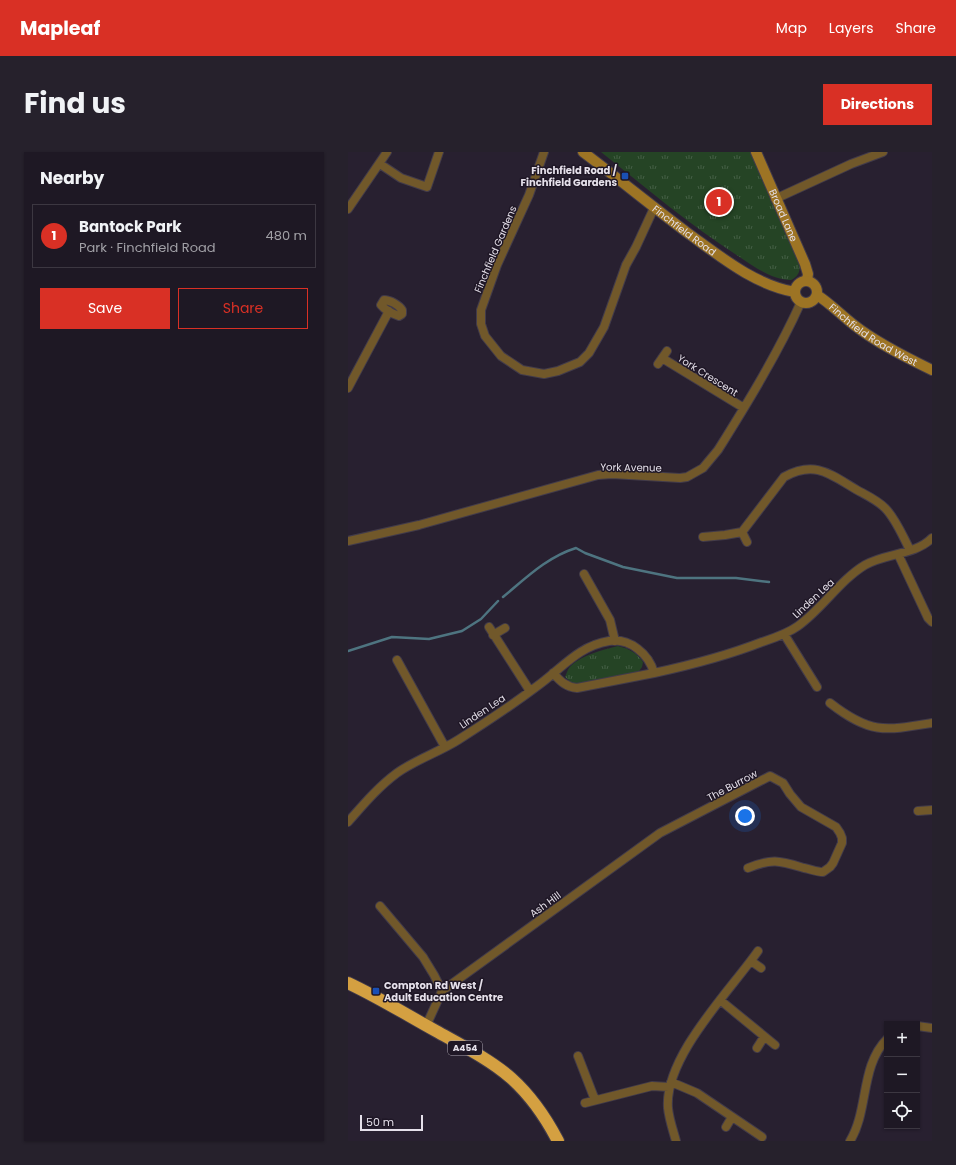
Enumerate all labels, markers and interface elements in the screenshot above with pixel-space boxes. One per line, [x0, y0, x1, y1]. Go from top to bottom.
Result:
text: Mapleaf [20, 15, 100, 42]
text: Map [776, 18, 807, 38]
text: Layers [829, 18, 873, 38]
text: Share [895, 18, 936, 38]
text: Find us [24, 84, 126, 123]
button: Directions [823, 84, 932, 125]
place label: Finchfield Road / Finchfield Gardens [521, 163, 617, 190]
text: Nearby [40, 166, 104, 190]
marker: Finchfield Road / Finchfield Gardens [620, 171, 630, 181]
pin: 1 [706, 187, 732, 217]
street label: Broad Lane [765, 187, 801, 244]
street label: Finchfield Road [649, 202, 719, 259]
street label: Finchfield Gardens [470, 203, 521, 295]
text: Bantock Park [79, 216, 182, 237]
text: 1 [52, 226, 56, 245]
text: 480 m [266, 226, 307, 245]
text: Park · Finchfield Road [79, 238, 216, 257]
button: Save [40, 288, 170, 329]
button: Share [178, 288, 308, 329]
street label: Finchfield Road West [826, 300, 920, 370]
street label: York Crescent [675, 351, 741, 400]
street label: York Avenue [600, 459, 662, 476]
street label: Linden Lea [789, 575, 838, 622]
street label: Linden Lea [456, 691, 508, 732]
street label: The Burrow [704, 765, 761, 805]
your location [735, 806, 755, 826]
street label: Ash Hill [527, 888, 564, 921]
place label: Compton Rd West / Adult Education Centre [384, 978, 503, 1005]
marker: Compton Rd West / Adult Education Centre [371, 986, 381, 996]
map controls [884, 1021, 920, 1129]
button: + [884, 1021, 920, 1057]
road number: A454 [448, 1041, 482, 1055]
button: − [884, 1057, 920, 1093]
button: locate [884, 1093, 920, 1129]
scale bar [360, 1113, 423, 1132]
text: 50 m [366, 1114, 394, 1130]

